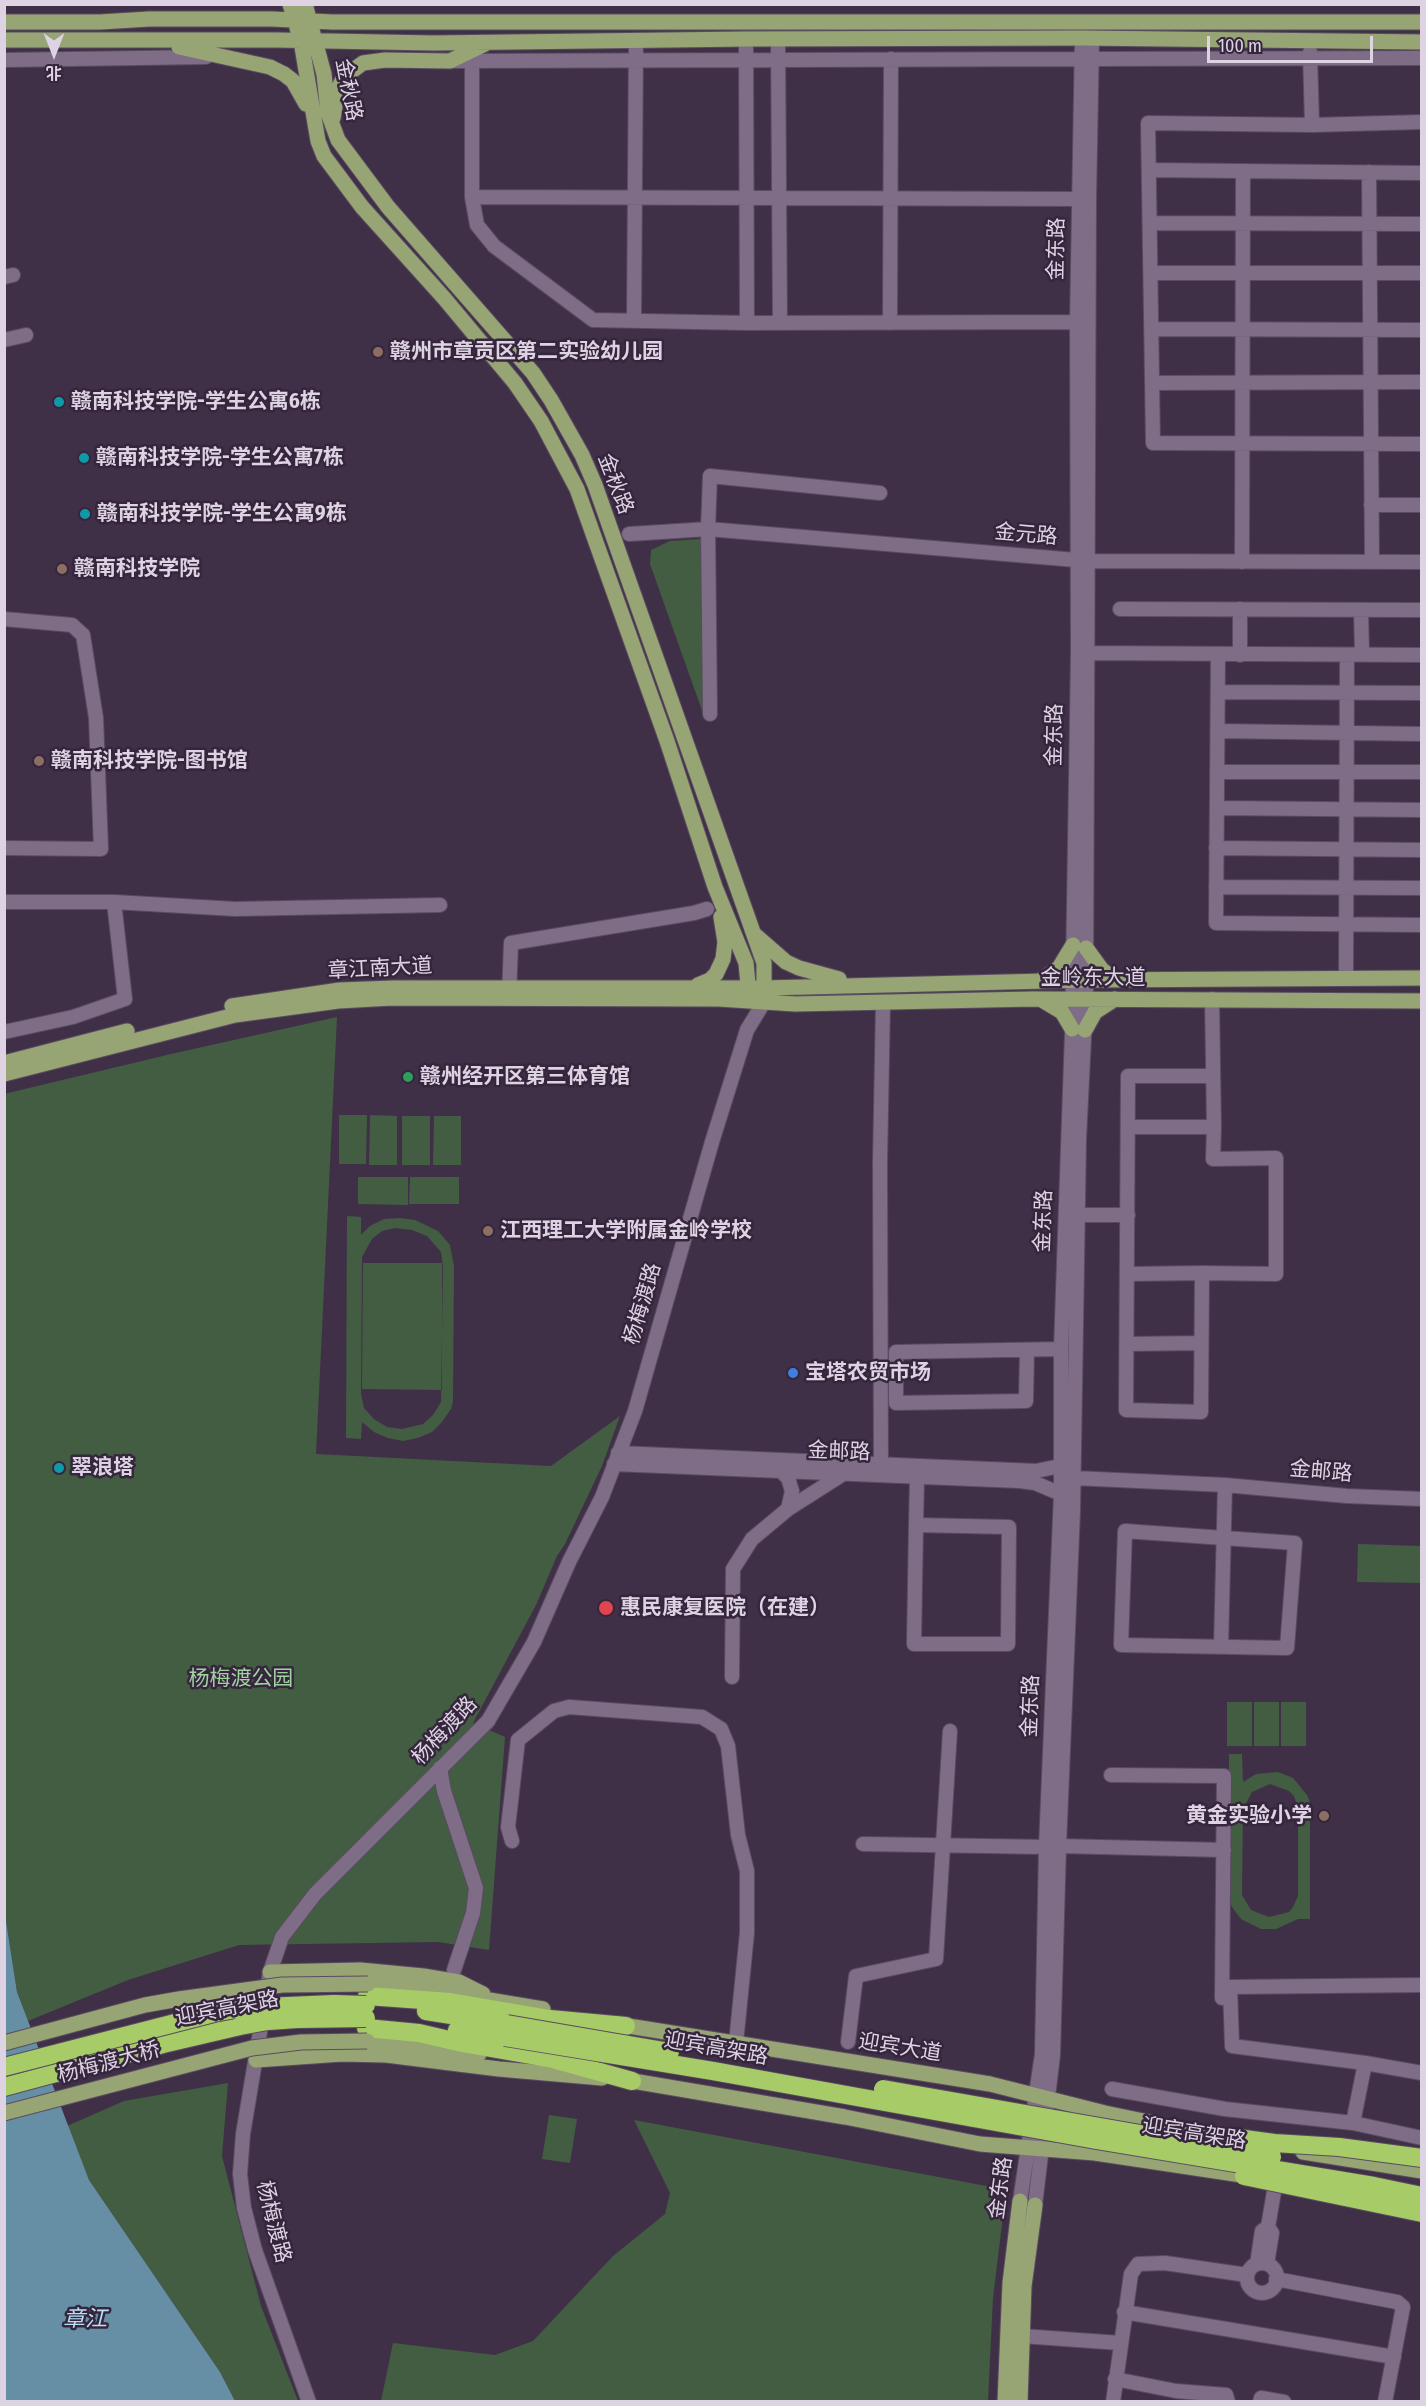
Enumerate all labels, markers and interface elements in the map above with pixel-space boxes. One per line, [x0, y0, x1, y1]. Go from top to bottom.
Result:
north arrow [24, 24, 84, 84]
scale bar [1210, 24, 1376, 62]
text: 100 m [1218, 35, 1262, 57]
street label: 金秋路 [330, 57, 366, 123]
text: 北 [46, 63, 62, 82]
street label: 金东路 [1044, 217, 1070, 281]
place label: 赣州市章贡区第二实验幼儿园 [390, 339, 663, 365]
marker: 赣州市章贡区第二实验幼儿园 [371, 345, 385, 359]
place label: 赣南科技学院-学生公寓6栋 [71, 389, 321, 415]
marker: 赣南科技学院-学生公寓6栋 [52, 395, 66, 409]
place label: 赣南科技学院-学生公寓7栋 [96, 445, 344, 471]
street label: 金秋路 [592, 450, 638, 518]
marker: 赣南科技学院-学生公寓7栋 [77, 451, 91, 465]
place label: 赣南科技学院-学生公寓9栋 [97, 501, 347, 527]
marker: 赣南科技学院-学生公寓9栋 [78, 507, 92, 521]
street label: 金元路 [994, 520, 1058, 550]
place label: 赣南科技学院 [74, 556, 200, 582]
marker: 赣南科技学院 [55, 562, 69, 576]
street label: 金东路 [1042, 703, 1068, 767]
place label: 赣南科技学院-图书馆 [51, 748, 248, 774]
marker: 赣南科技学院-图书馆 [32, 754, 46, 768]
street label: 章江南大道 [327, 954, 433, 984]
street label: 金岭东大道 [1041, 965, 1145, 991]
place label: 赣州经开区第三体育馆 [420, 1064, 630, 1090]
marker: 赣州经开区第三体育馆 [401, 1070, 415, 1084]
street label: 金东路 [1030, 1189, 1058, 1253]
place label: 江西理工大学附属金岭学校 [500, 1218, 752, 1244]
marker: 江西理工大学附属金岭学校 [481, 1224, 495, 1238]
street label: 杨梅渡路 [619, 1260, 667, 1348]
place label: 宝塔农贸市场 [805, 1360, 931, 1386]
marker: 宝塔农贸市场 [786, 1366, 800, 1380]
street label: 金邮路 [807, 1438, 871, 1466]
place label: 翠浪塔 [71, 1455, 134, 1481]
street label: 金邮路 [1289, 1457, 1353, 1487]
marker: 翠浪塔 [52, 1461, 66, 1475]
place label: 惠民康复医院（在建） [620, 1595, 830, 1621]
marker: 惠民康复医院（在建） [597, 1599, 615, 1617]
park label: 杨梅渡公园 [189, 1666, 293, 1692]
street label: 金东路 [1017, 1674, 1045, 1738]
street label: 杨梅渡路 [407, 1692, 483, 1770]
place label: 黄金实验小学 [1186, 1803, 1312, 1829]
marker: 黄金实验小学 [1317, 1809, 1331, 1823]
street label: 迎宾高架路 [173, 1987, 281, 2031]
street label: 迎宾高架路 [662, 2027, 770, 2071]
street label: 迎宾大道 [857, 2029, 943, 2067]
street label: 杨梅渡大桥 [55, 2037, 163, 2089]
street label: 迎宾高架路 [1140, 2113, 1248, 2155]
street label: 金东路 [984, 2155, 1018, 2221]
street label: 杨梅渡路 [251, 2178, 295, 2266]
water label: 章江 [63, 2307, 107, 2333]

